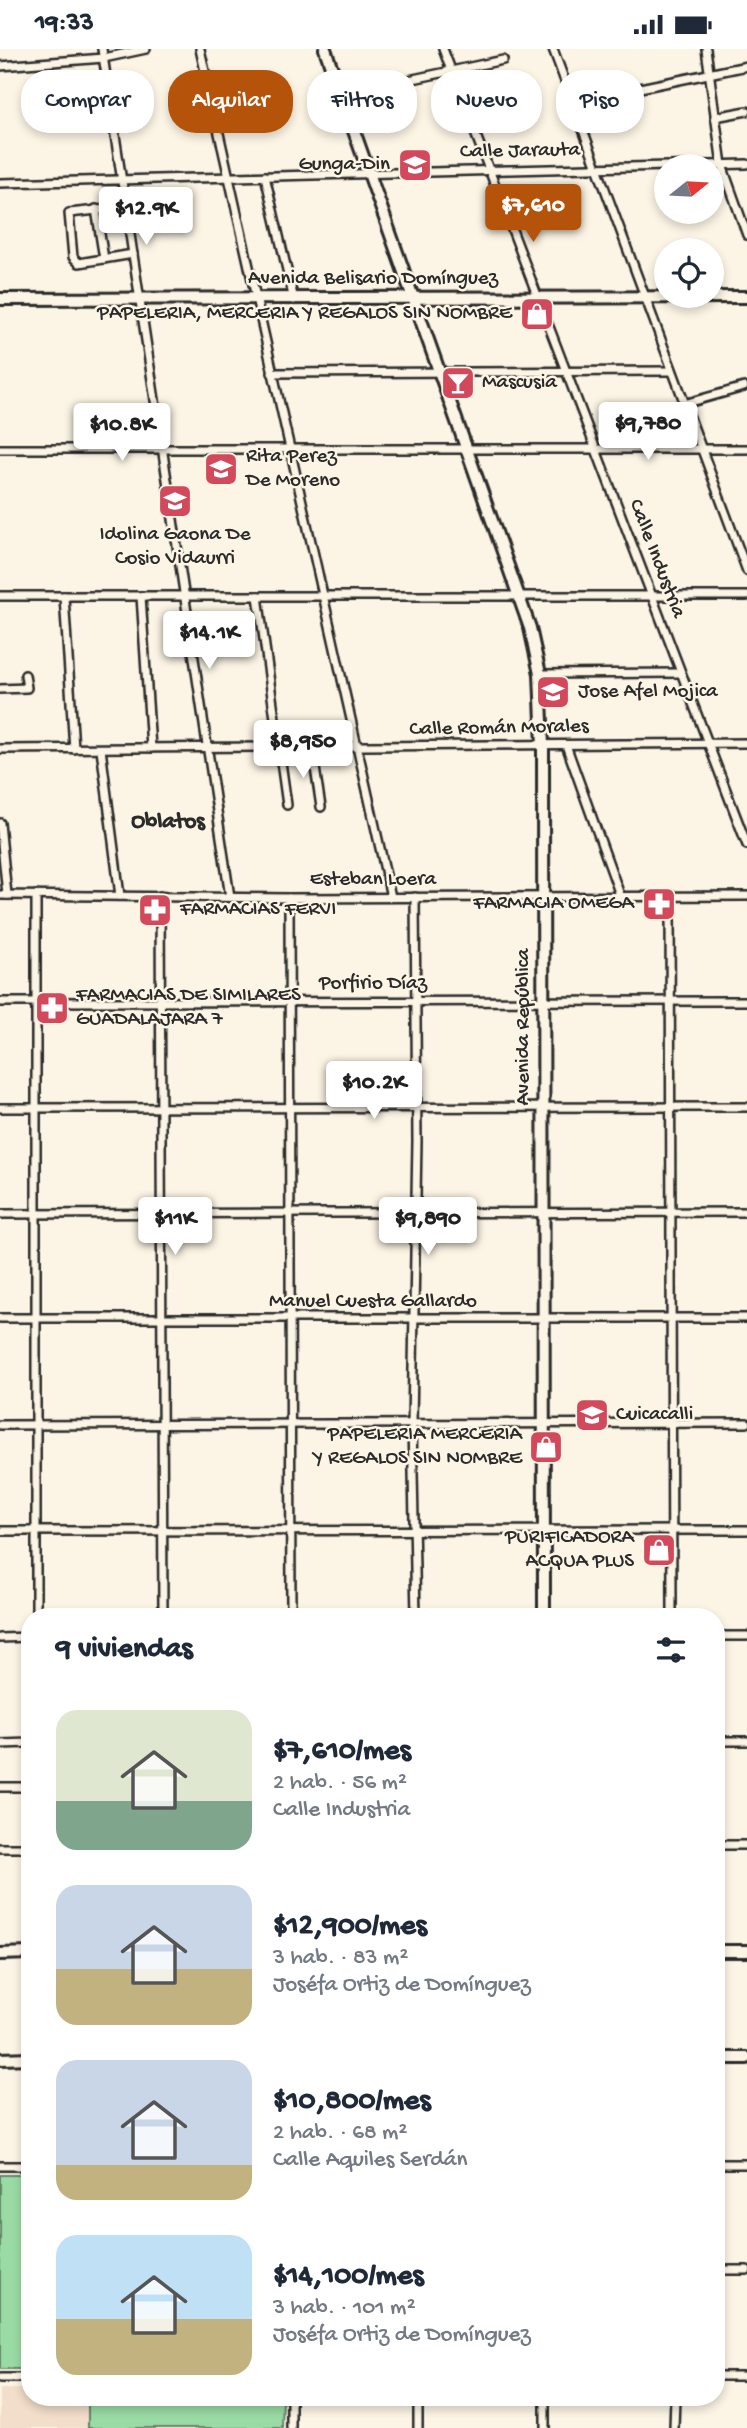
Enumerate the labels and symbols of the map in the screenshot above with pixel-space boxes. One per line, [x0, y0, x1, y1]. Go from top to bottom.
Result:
street label: Calle Jarauta [460, 138, 582, 166]
school or university icon: Gunga-Din [396, 146, 434, 184]
place label: Gunga-Din [299, 153, 390, 178]
north arrow [654, 154, 724, 224]
pin: $7,610 [476, 185, 590, 244]
pin: $12.9K [89, 187, 203, 247]
street label: Avenida Belisario Domínguez [248, 267, 499, 292]
shop icon: PAPELERIA, MERCERIA Y REGALOS SIN NOMBRE [518, 295, 556, 333]
place label: PAPELERIA, MERCERIA Y REGALOS SIN NOMBRE [96, 302, 513, 327]
bar icon: Mascusia [439, 364, 477, 402]
place label: Mascusia [482, 371, 558, 396]
pin: $10.8K [65, 403, 179, 463]
pin: $9,780 [591, 403, 705, 462]
place label: Rita Perez De Moreno [244, 445, 340, 494]
school or university icon: Rita Perez De Moreno [202, 450, 240, 488]
school or university icon: Idolina Gaona De Cosio Vidaurri [156, 482, 194, 520]
street label: Calle Industria [622, 496, 691, 623]
place label: Idolina Gaona De Cosio Vidaurri [100, 523, 252, 572]
pin: $14.1K [152, 611, 266, 671]
school or university icon: Jose Afel Mojica [534, 673, 572, 711]
place label: Jose Afel Mojica [578, 680, 719, 705]
street label: Calle Román Morales [409, 715, 590, 743]
pin: $8,950 [246, 721, 360, 780]
district label: Oblatos [131, 809, 206, 836]
street label: Esteban Loera [310, 868, 438, 893]
pharmacy icon: FARMACIA OMEGA [640, 885, 678, 923]
pharmacy icon: FARMACIAS FERVI [136, 891, 174, 929]
place label: FARMACIA OMEGA [472, 892, 636, 917]
place label: FARMACIAS FERVI [179, 898, 336, 923]
street label: Avenida República [512, 947, 537, 1106]
street label: Porfirio Díaz [318, 972, 428, 997]
place label: FARMACIAS DE SIMILARES GUADALAJARA 7 [75, 984, 301, 1033]
pharmacy icon: FARMACIAS DE SIMILARES GUADALAJARA 7 [33, 989, 71, 1027]
pin: $10.2K [317, 1061, 431, 1121]
pin: $11K [134, 1197, 216, 1257]
pin: $9,890 [371, 1197, 485, 1257]
street label: Manuel Cuesta Gallardo [269, 1290, 477, 1315]
school or university icon: Cuicacalli [573, 1396, 611, 1434]
place label: Cuicacalli [616, 1403, 693, 1428]
place label: PAPELERIA MERCERIA Y REGALOS SIN NOMBRE [311, 1423, 524, 1472]
shop icon: PAPELERIA MERCERIA Y REGALOS SIN NOMBRE [527, 1428, 565, 1466]
place label: PURIFICADORA ACQUA PLUS [504, 1526, 636, 1575]
shop icon: PURIFICADORA ACQUA PLUS [640, 1531, 678, 1569]

